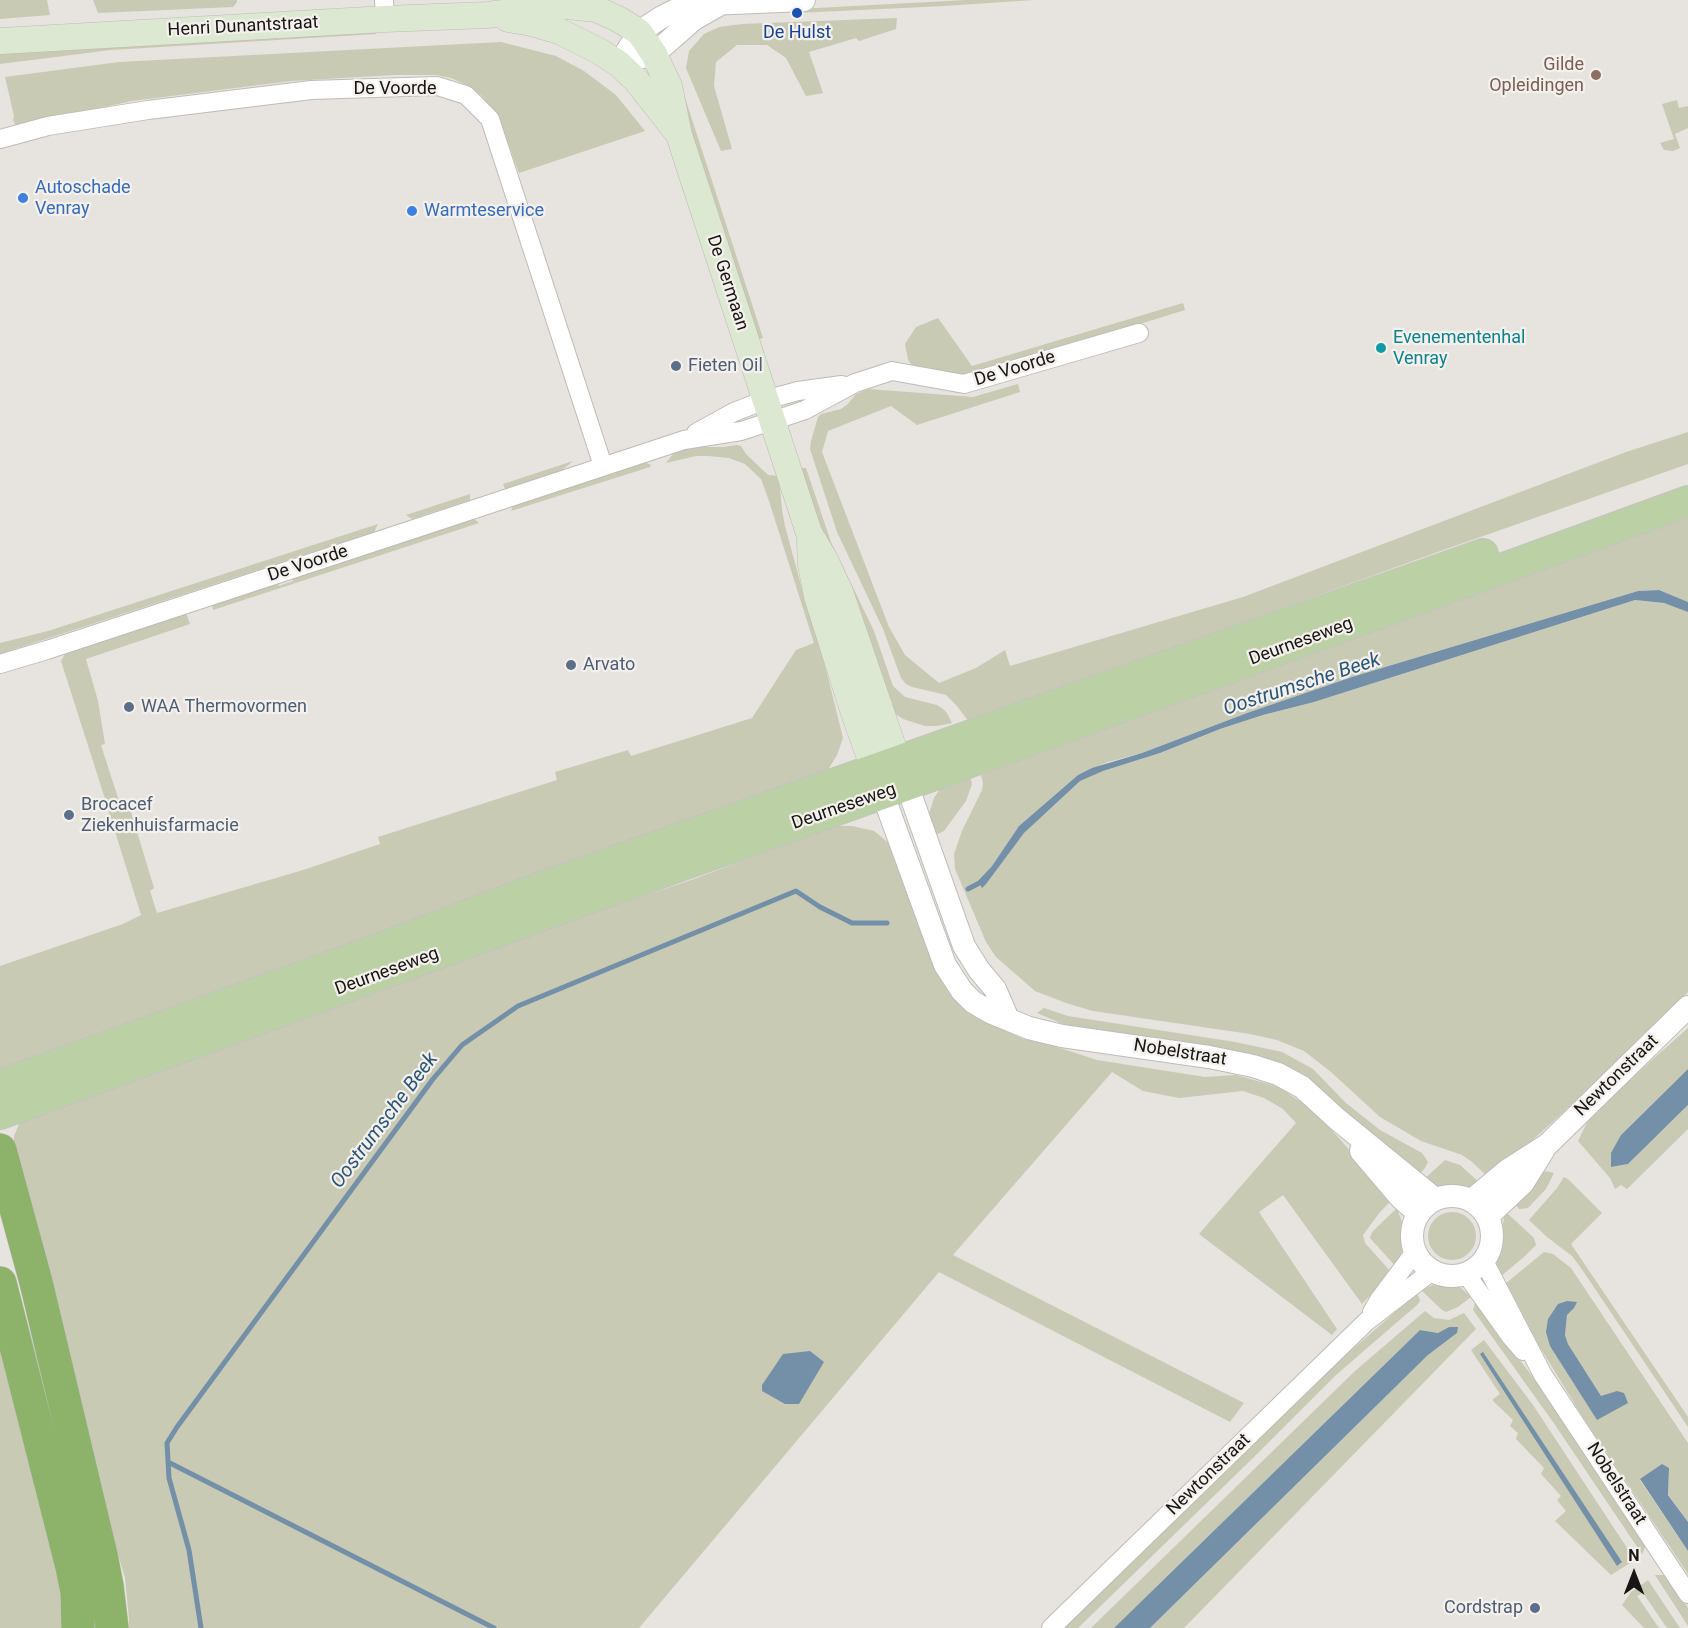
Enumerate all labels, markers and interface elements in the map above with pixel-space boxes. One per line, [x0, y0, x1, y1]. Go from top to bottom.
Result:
marker: De Hulst [790, 6, 804, 20]
street label: Henri Dunantstraat [167, 12, 319, 42]
place label: De Hulst [763, 22, 831, 44]
place label: Gilde Opleidingen [1489, 54, 1584, 97]
marker: Gilde Opleidingen [1589, 68, 1603, 82]
street label: De Voorde [353, 78, 437, 100]
place label: Autoschade Venray [35, 177, 131, 219]
marker: Autoschade Venray [16, 191, 30, 205]
place label: Warmteservice [424, 200, 544, 222]
marker: Warmteservice [405, 204, 419, 218]
street label: De Germaan [701, 233, 753, 333]
place label: Evenementenhal Venray [1393, 327, 1525, 370]
marker: Evenementenhal Venray [1374, 341, 1388, 355]
street label: De Voorde [972, 347, 1058, 391]
place label: Fieten Oil [688, 355, 763, 377]
marker: Fieten Oil [669, 359, 683, 373]
street label: De Voorde [265, 541, 351, 587]
street label: Deurneseweg [1246, 613, 1356, 671]
water label: Oostrumsche Beek [1221, 648, 1383, 722]
place label: Arvato [583, 654, 635, 676]
marker: Arvato [564, 658, 578, 672]
place label: WAA Thermovormen [141, 696, 307, 718]
marker: WAA Thermovormen [122, 700, 136, 714]
street label: Deurneseweg [789, 779, 899, 835]
place label: Brocacef Ziekenhuisfarmacie [81, 794, 239, 836]
marker: Brocacef Ziekenhuisfarmacie [62, 808, 76, 822]
street label: Deurneseweg [332, 943, 442, 1001]
street label: Newtonstraat [1571, 1031, 1663, 1121]
street label: Nobelstraat [1132, 1035, 1228, 1071]
water label: Oostrumsche Beek [326, 1048, 444, 1194]
street label: Newtonstraat [1163, 1430, 1255, 1520]
street label: Nobelstraat [1581, 1439, 1651, 1529]
north arrow [1604, 1544, 1664, 1604]
text: N [1628, 1546, 1640, 1565]
place label: Cordstrap [1444, 1597, 1523, 1619]
marker: Cordstrap [1528, 1601, 1542, 1615]

